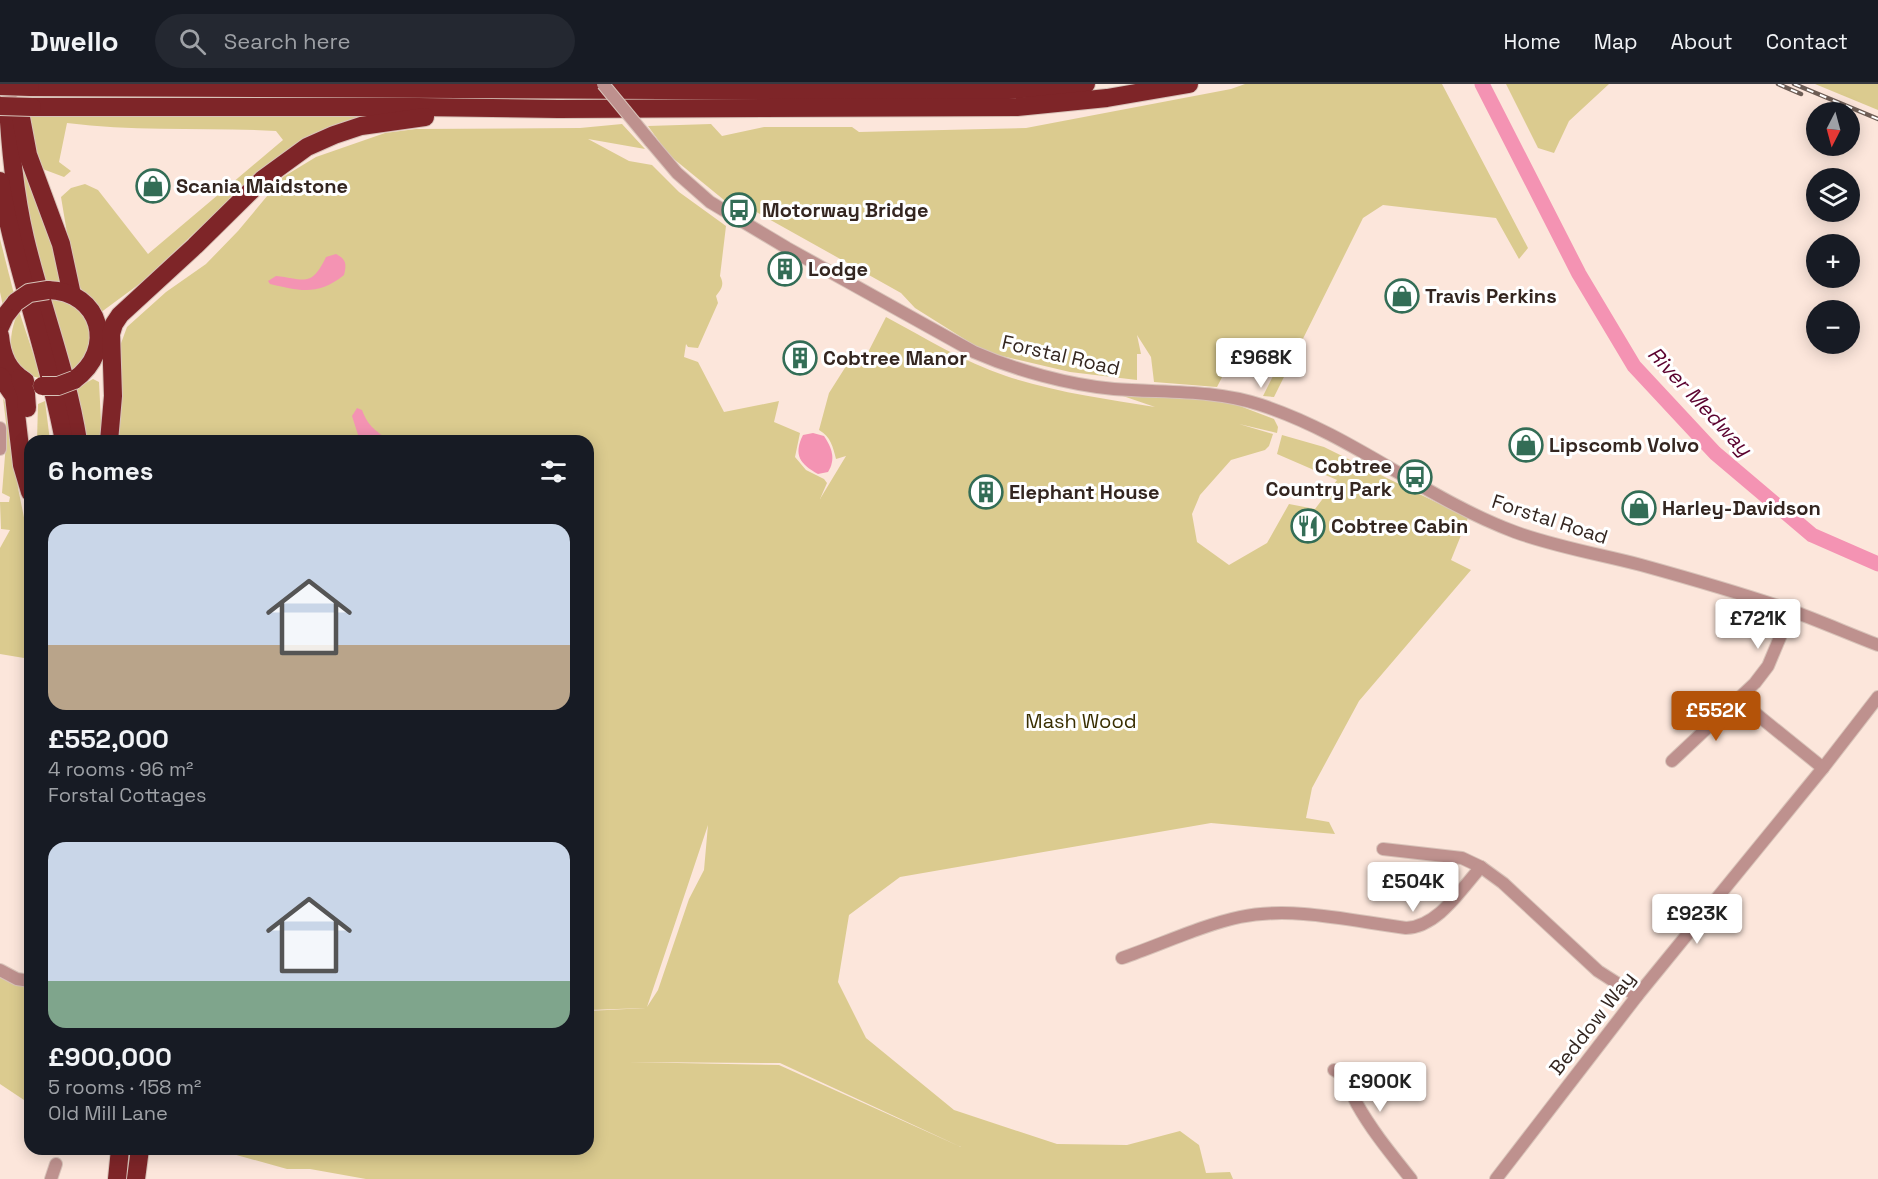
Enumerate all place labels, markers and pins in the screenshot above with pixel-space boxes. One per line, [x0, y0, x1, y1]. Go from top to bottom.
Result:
shop icon: Scania Maidstone [135, 168, 171, 204]
place label: Scania Maidstone [176, 173, 348, 199]
bus stop icon: Motorway Bridge [721, 192, 757, 228]
place label: Motorway Bridge [762, 197, 928, 223]
building icon: Lodge [767, 251, 803, 287]
place label: Lodge [808, 256, 868, 282]
shop icon: Travis Perkins [1384, 278, 1420, 314]
place label: Travis Perkins [1425, 283, 1557, 309]
pin: £968K [1219, 338, 1303, 389]
building icon: Cobtree Manor [782, 340, 818, 376]
place label: Cobtree Manor [823, 345, 967, 371]
shop icon: Lipscomb Volvo [1508, 427, 1544, 463]
place label: Lipscomb Volvo [1549, 432, 1699, 458]
place label: Cobtree Country Park [1265, 453, 1392, 502]
bus stop icon: Cobtree Country Park [1397, 459, 1433, 495]
building icon: Elephant House [968, 474, 1004, 510]
place label: Elephant House [1009, 479, 1160, 505]
shop icon: Harley-Davidson [1621, 490, 1657, 526]
place label: Harley-Davidson [1662, 495, 1821, 521]
restaurant icon: Cobtree Cabin [1290, 508, 1326, 544]
place label: Cobtree Cabin [1331, 513, 1468, 539]
pin: £721K [1716, 599, 1800, 650]
pin: £552K [1674, 691, 1758, 742]
pin: £504K [1371, 862, 1455, 913]
pin: £923K [1655, 894, 1739, 945]
pin: £900K [1338, 1062, 1422, 1113]

